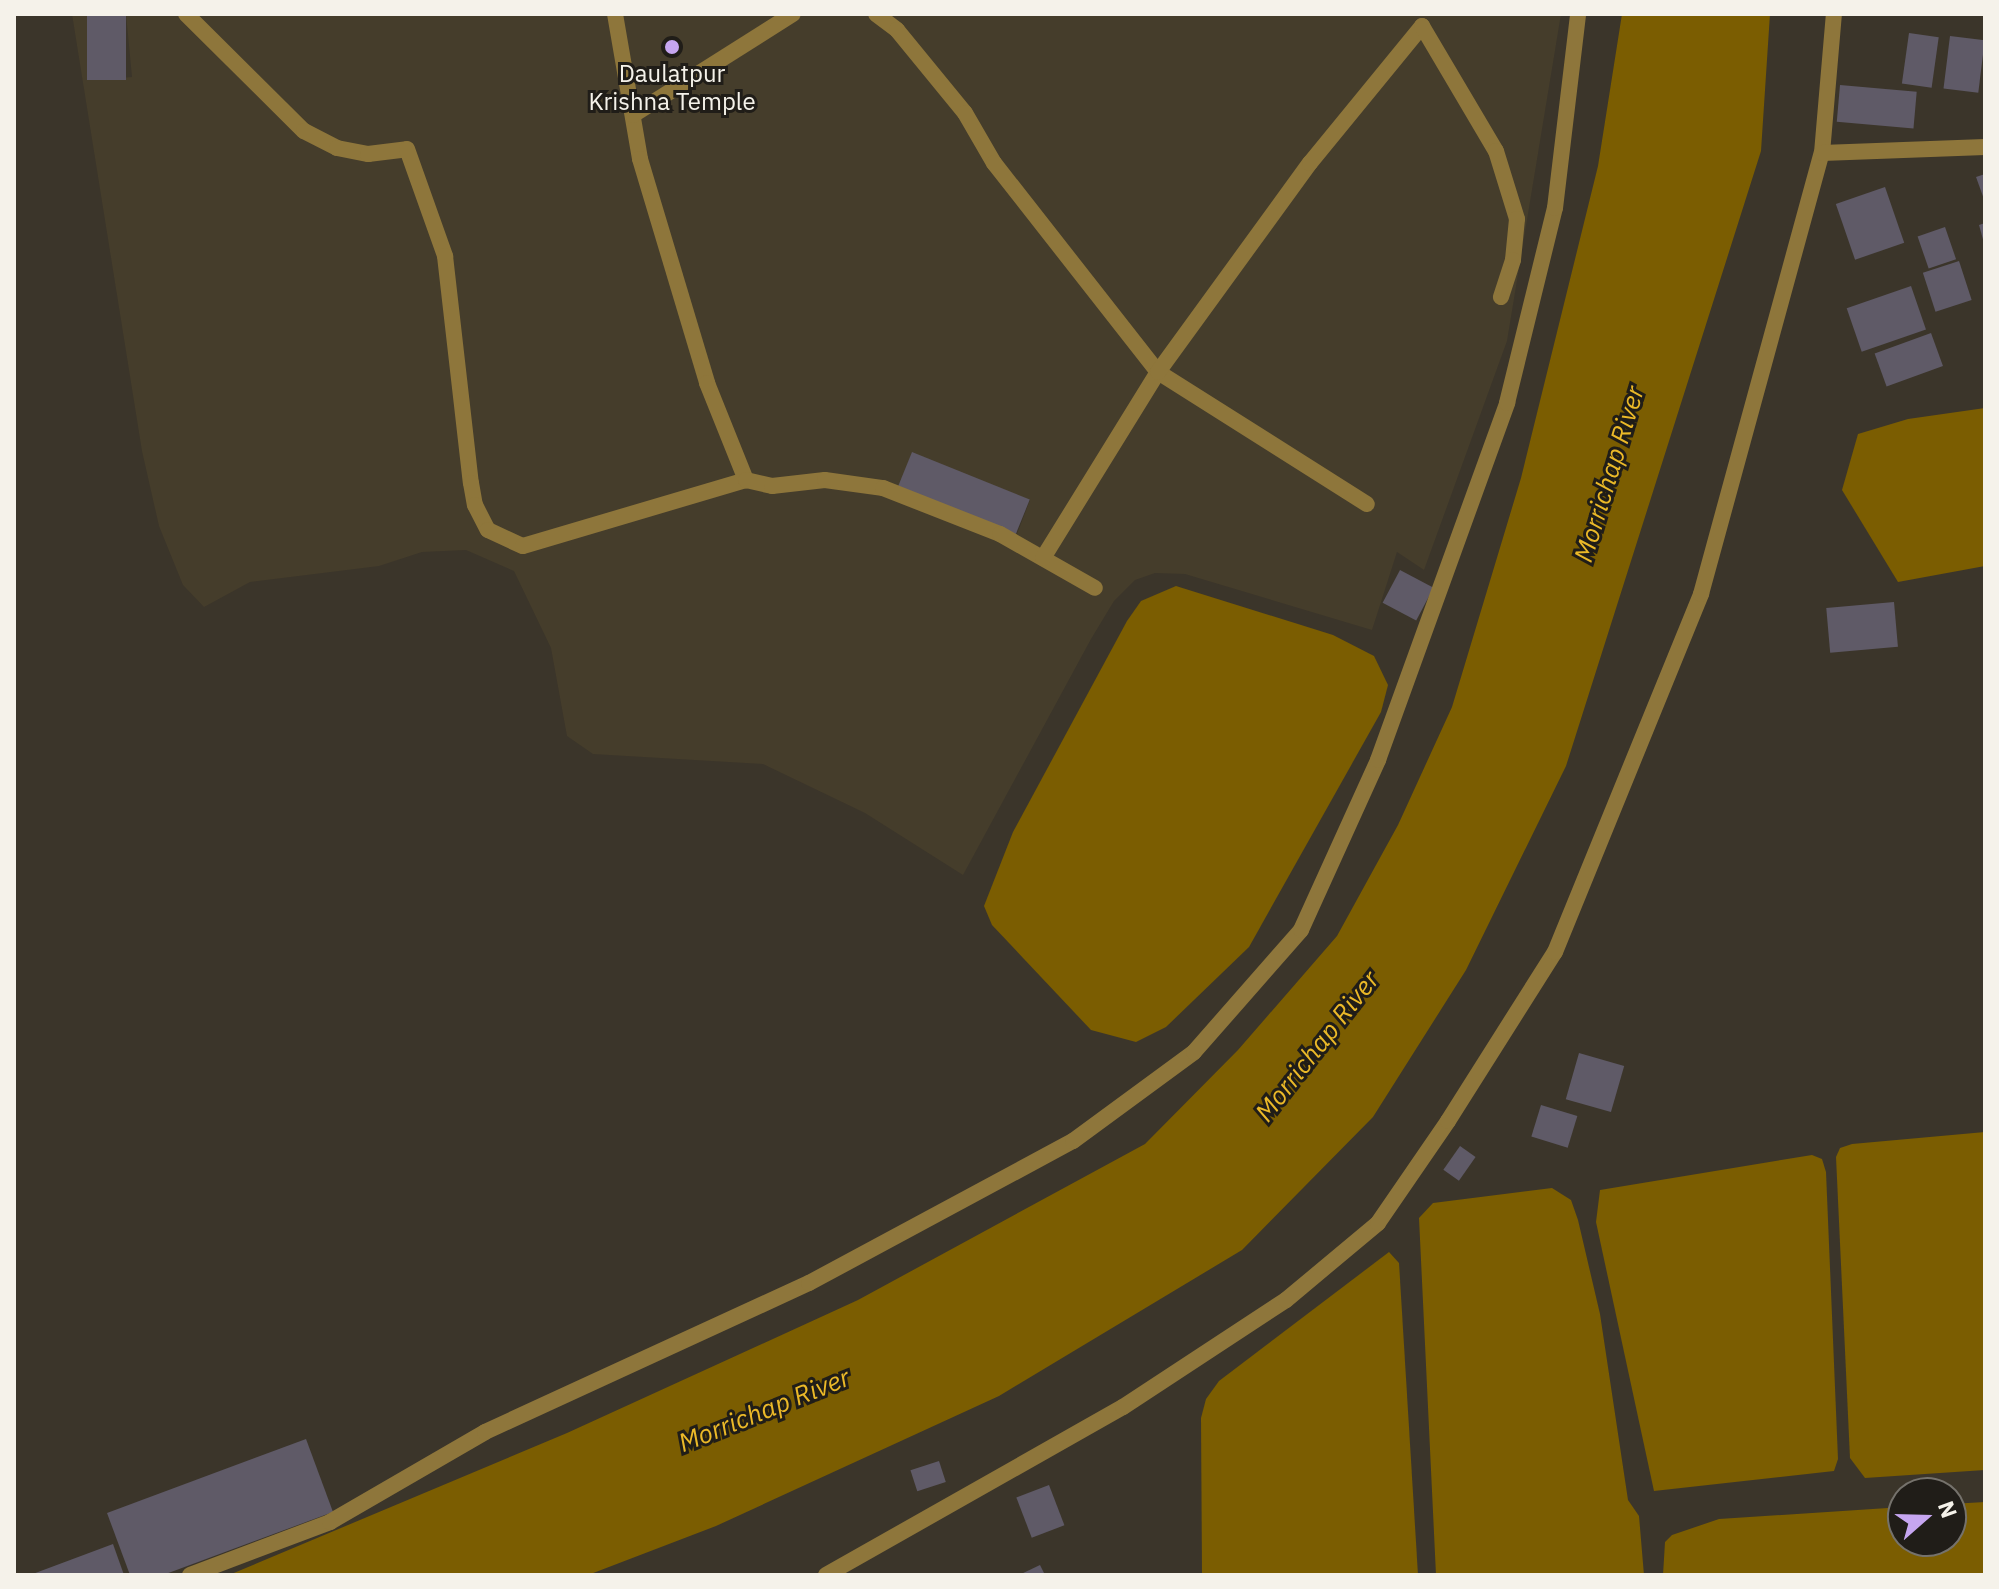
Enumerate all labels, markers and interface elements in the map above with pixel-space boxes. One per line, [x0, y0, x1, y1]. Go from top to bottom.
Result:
marker: Daulatpur Krishna Temple [663, 38, 681, 56]
place label: Daulatpur Krishna Temple [588, 60, 756, 116]
water label: Morrichap River [1567, 382, 1651, 566]
water label: Morrichap River [1249, 965, 1385, 1127]
water label: Morrichap River [674, 1361, 854, 1459]
north arrow [1887, 1477, 1967, 1557]
text: N [1932, 1497, 1964, 1522]

